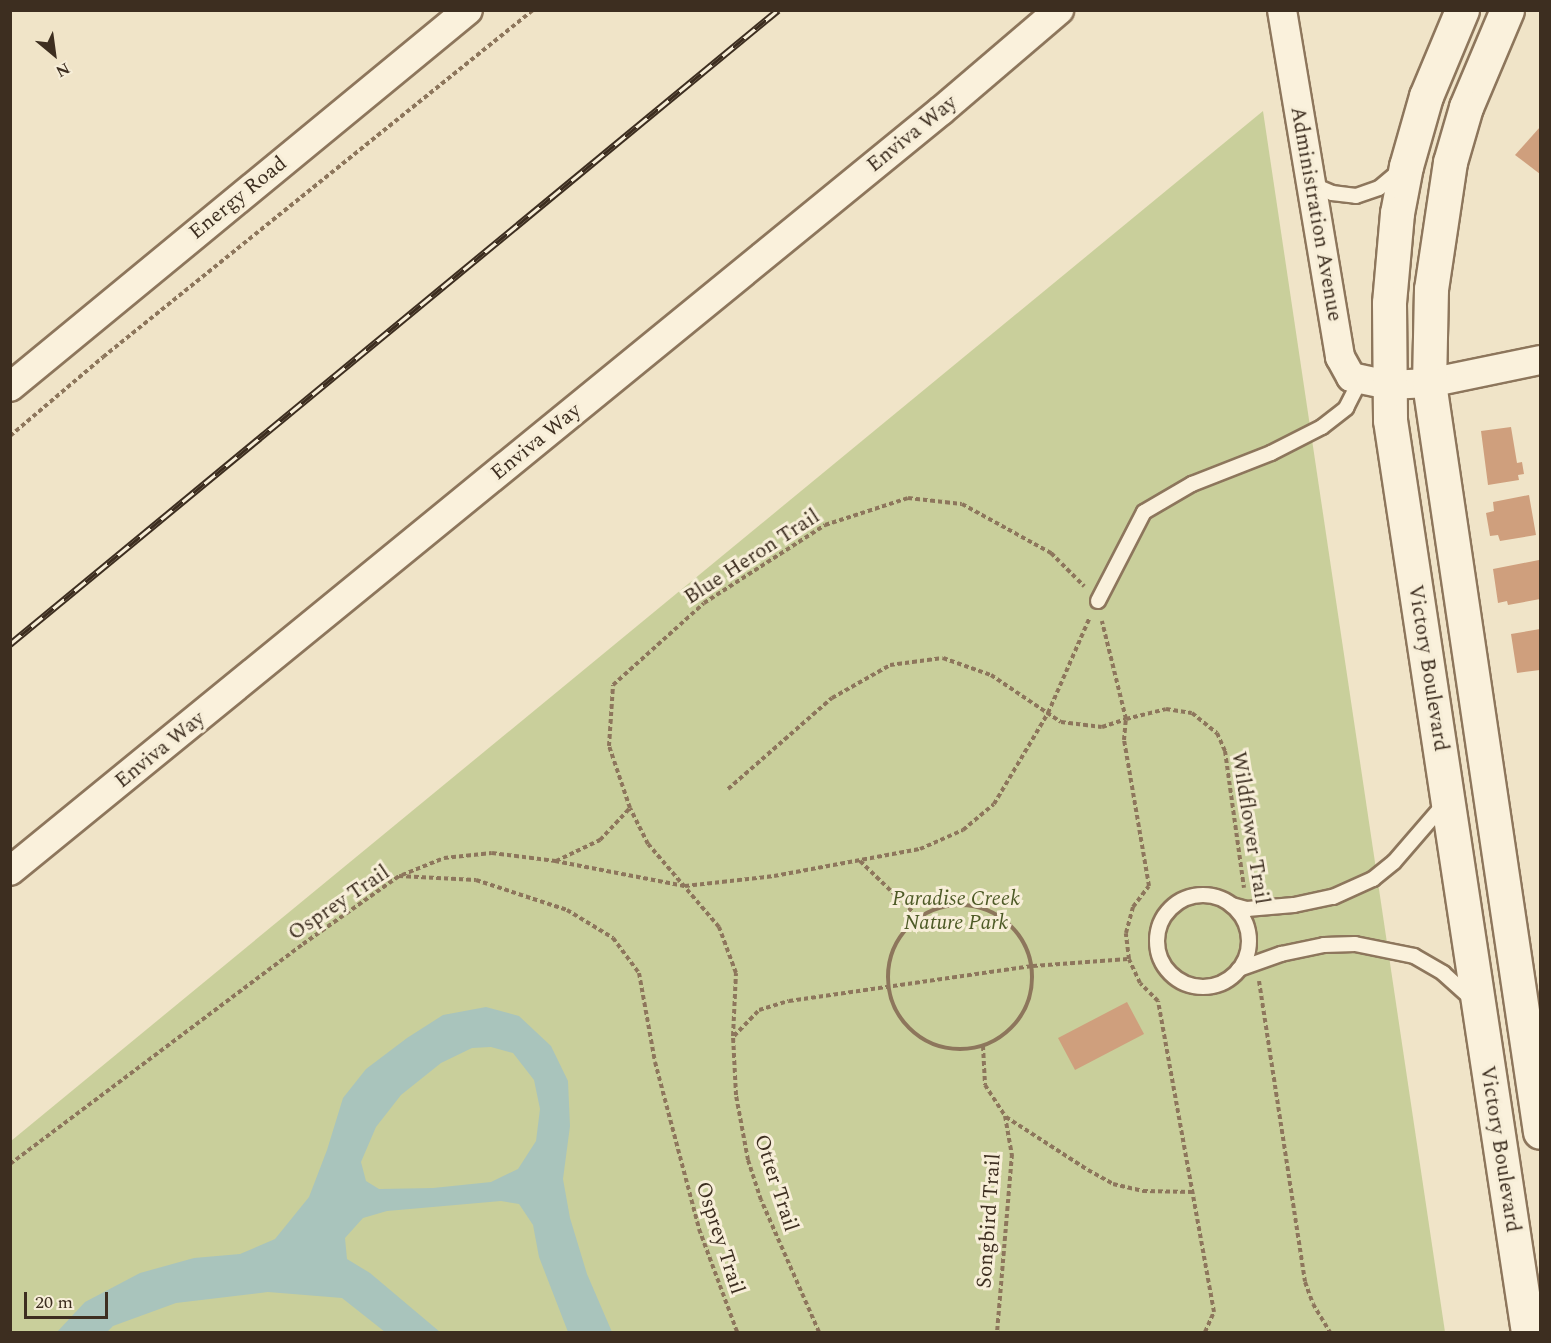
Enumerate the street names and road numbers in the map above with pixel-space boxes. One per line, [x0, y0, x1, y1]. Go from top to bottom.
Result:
street label: Enviva Way [862, 90, 962, 178]
street label: Administration Avenue [1285, 105, 1347, 323]
street label: Energy Road [184, 151, 292, 245]
street label: Enviva Way [486, 398, 586, 486]
street label: Blue Heron Trail [680, 504, 824, 610]
street label: Victory Boulevard [1402, 583, 1454, 753]
street label: Enviva Way [110, 706, 210, 794]
street label: Wildflower Trail [1225, 750, 1275, 906]
street label: Osprey Trail [284, 860, 394, 946]
street label: Victory Boulevard [1474, 1064, 1526, 1234]
street label: Otter Trail [748, 1131, 804, 1235]
street label: Songbird Trail [972, 1153, 1006, 1289]
street label: Osprey Trail [690, 1179, 750, 1297]

